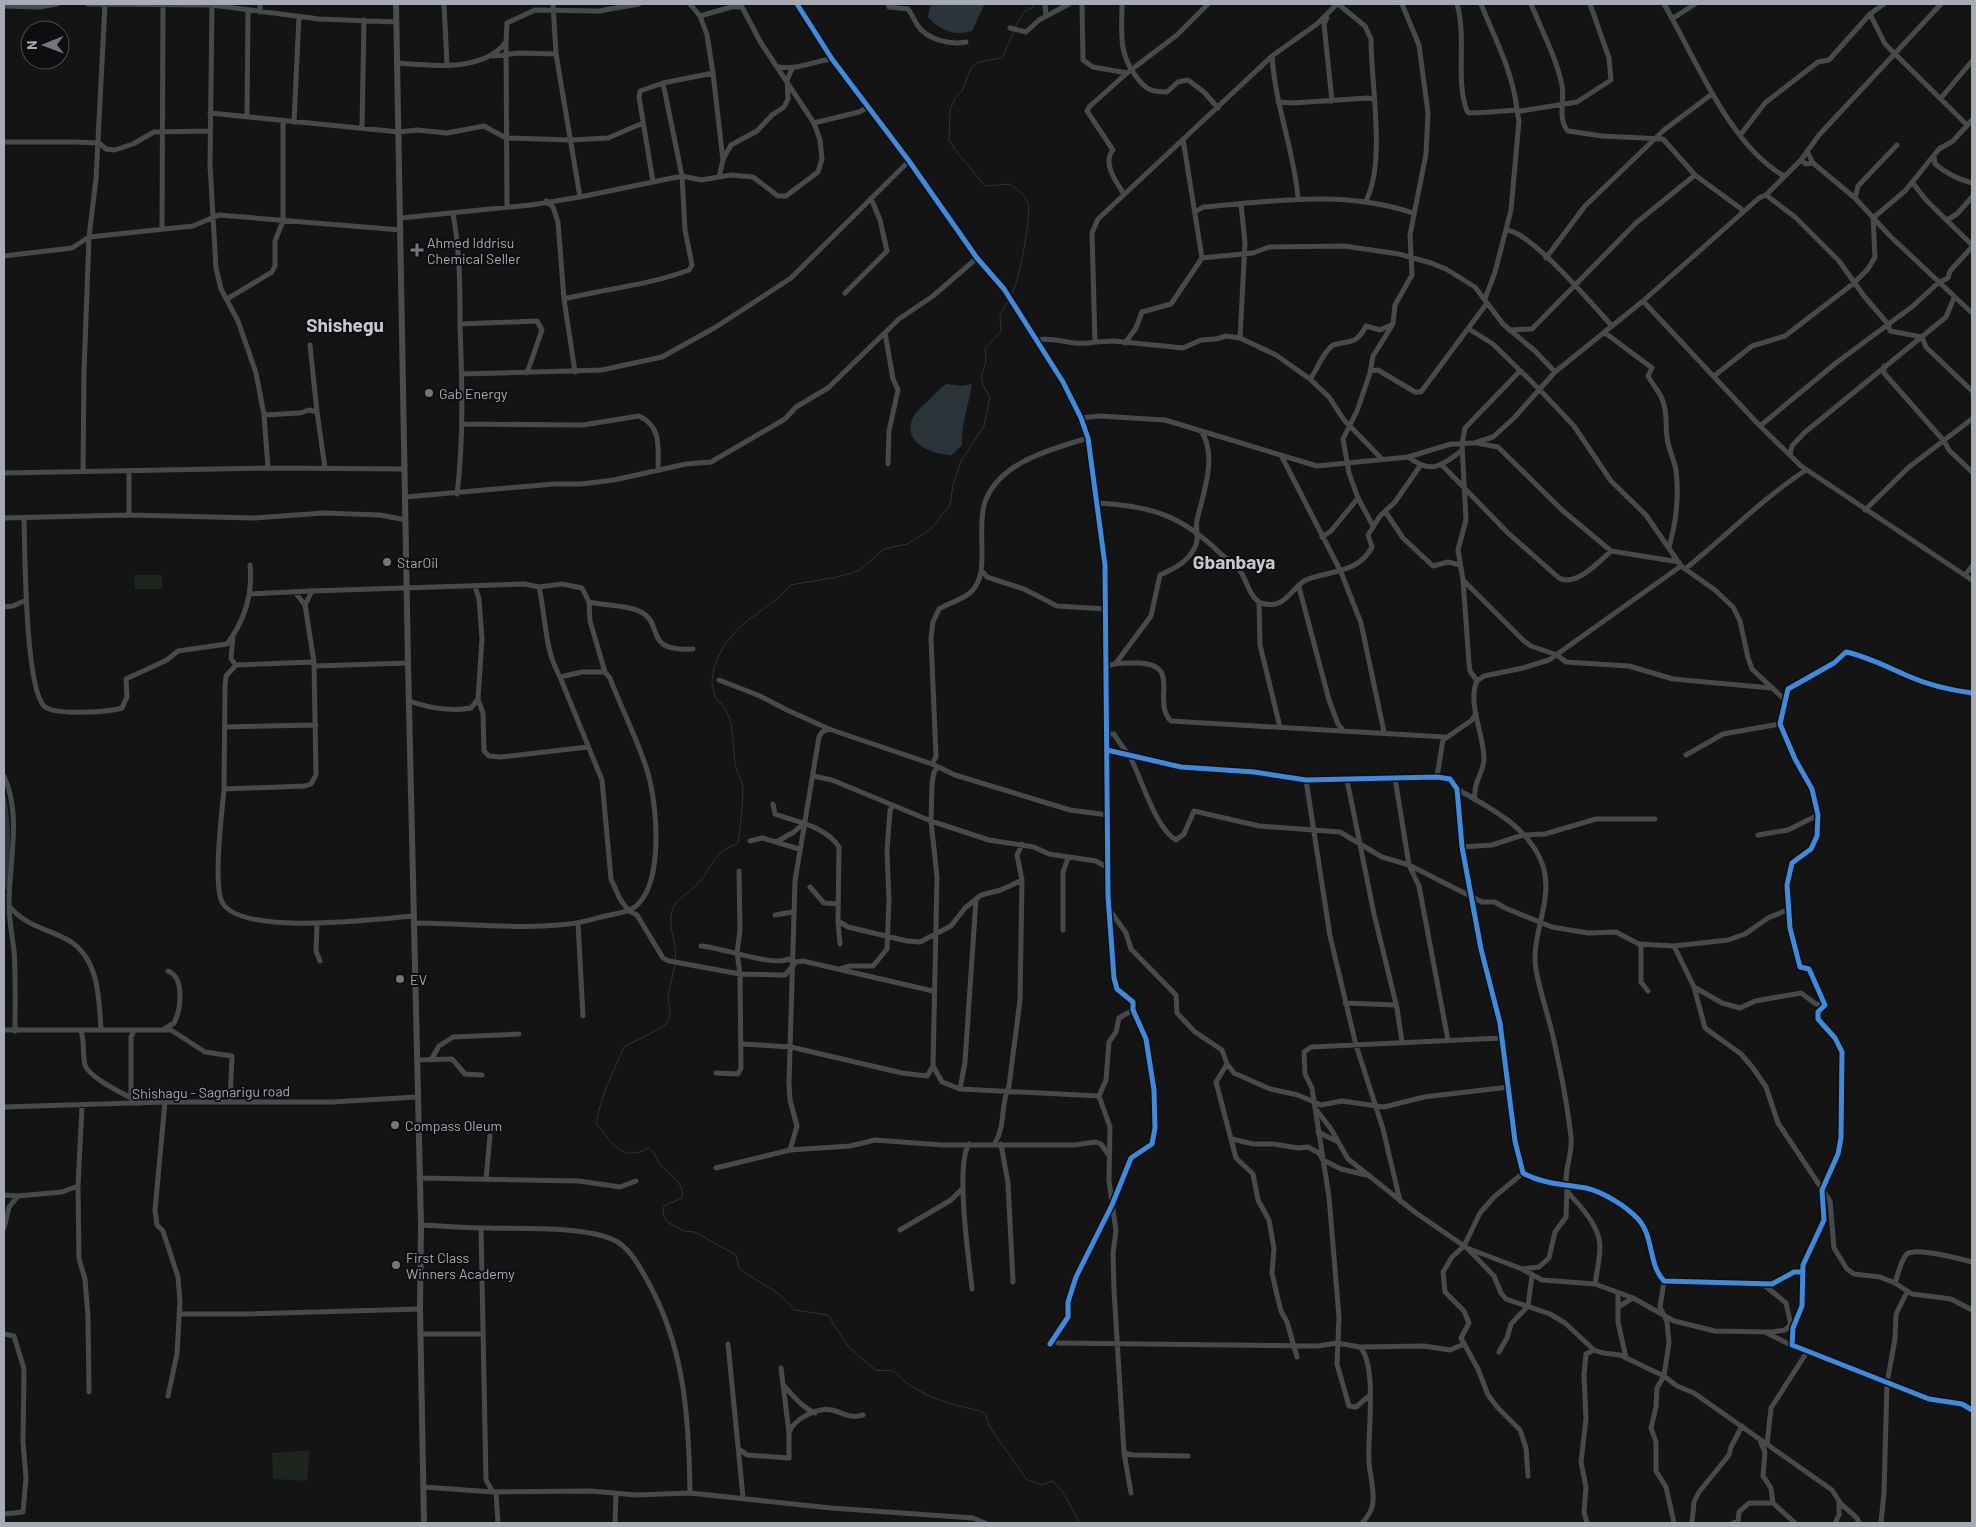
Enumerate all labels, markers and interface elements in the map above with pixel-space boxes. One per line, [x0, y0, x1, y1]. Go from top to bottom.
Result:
north arrow [20, 20, 70, 70]
text: N [23, 40, 40, 50]
place label: Ahmed Iddrisu Chemical Seller [427, 234, 521, 267]
marker: Ahmed Iddrisu Chemical Seller [411, 244, 423, 256]
district label: Shishegu [306, 313, 384, 336]
place label: Gab Energy [439, 385, 508, 402]
marker: Gab Energy [423, 387, 435, 399]
district label: Gbanbaya [1193, 550, 1275, 573]
place label: StarOil [397, 554, 438, 571]
marker: StarOil [381, 556, 393, 568]
place label: EV [410, 971, 427, 988]
marker: EV [394, 973, 406, 985]
street label: Shishagu - Sagnarigu road [132, 1082, 290, 1102]
place label: Compass Oleum [405, 1117, 502, 1134]
marker: Compass Oleum [389, 1119, 401, 1131]
place label: First Class Winners Academy [406, 1249, 515, 1282]
marker: First Class Winners Academy [390, 1259, 402, 1271]

